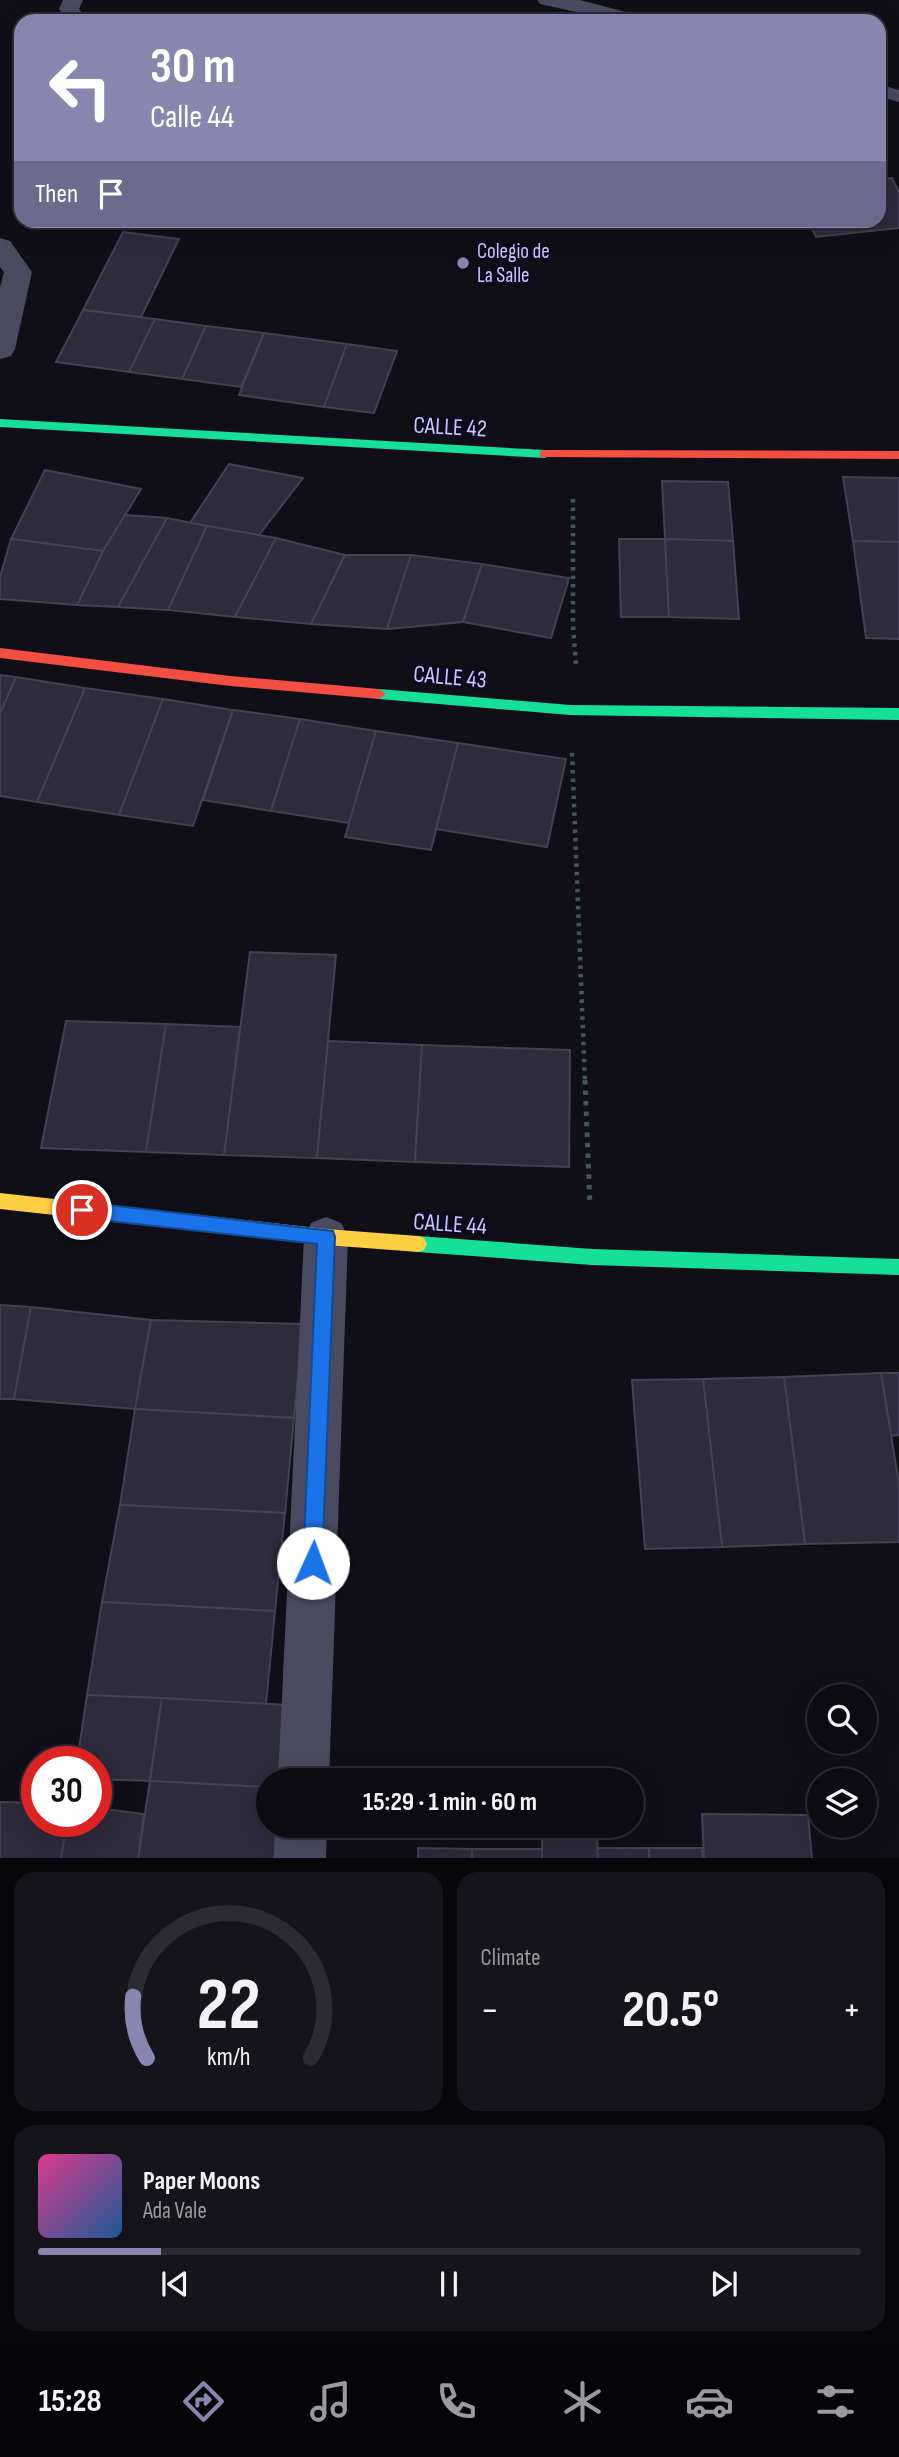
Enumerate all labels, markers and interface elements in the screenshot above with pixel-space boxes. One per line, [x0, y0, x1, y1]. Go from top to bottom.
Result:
text: 30 m [150, 38, 235, 97]
icon: left [35, 42, 126, 133]
text: Calle 44 [150, 98, 234, 137]
icon: arrive [92, 175, 130, 213]
text: Then [35, 179, 78, 210]
place label: Colegio de La Salle [477, 239, 550, 288]
marker: Colegio de La Salle [455, 255, 471, 271]
street label: CALLE 42 [413, 411, 487, 443]
street label: CALLE 43 [412, 659, 488, 695]
pin [52, 1180, 112, 1240]
icon: arrive [63, 1191, 101, 1229]
street label: CALLE 44 [412, 1207, 488, 1241]
position arrow [276, 1526, 350, 1600]
map controls [807, 1684, 877, 1838]
button: search [807, 1684, 877, 1754]
speed limit sign: 30 [21, 1746, 112, 1837]
button: layers [807, 1768, 877, 1838]
text: 15:29 · 1 min · 60 m [363, 1787, 537, 1818]
text: Climate [481, 1944, 540, 1972]
text: 22 [196, 1962, 260, 2050]
text: 20.5° [622, 1979, 719, 2042]
text: − [481, 1988, 499, 2033]
text: + [842, 1988, 861, 2033]
text: km/h [207, 2041, 250, 2072]
text: Paper Moons [143, 2166, 260, 2197]
text: Ada Vale [143, 2197, 207, 2225]
icon: previous [156, 2265, 194, 2303]
icon: pause [430, 2265, 468, 2303]
icon: next [705, 2265, 743, 2303]
icon: directions [179, 2377, 228, 2426]
icon: music [306, 2377, 355, 2426]
icon: phone [432, 2377, 481, 2426]
icon: climate [558, 2377, 607, 2426]
icon: car [685, 2377, 734, 2426]
icon: filters [811, 2377, 860, 2426]
text: 15:28 [39, 2382, 102, 2421]

